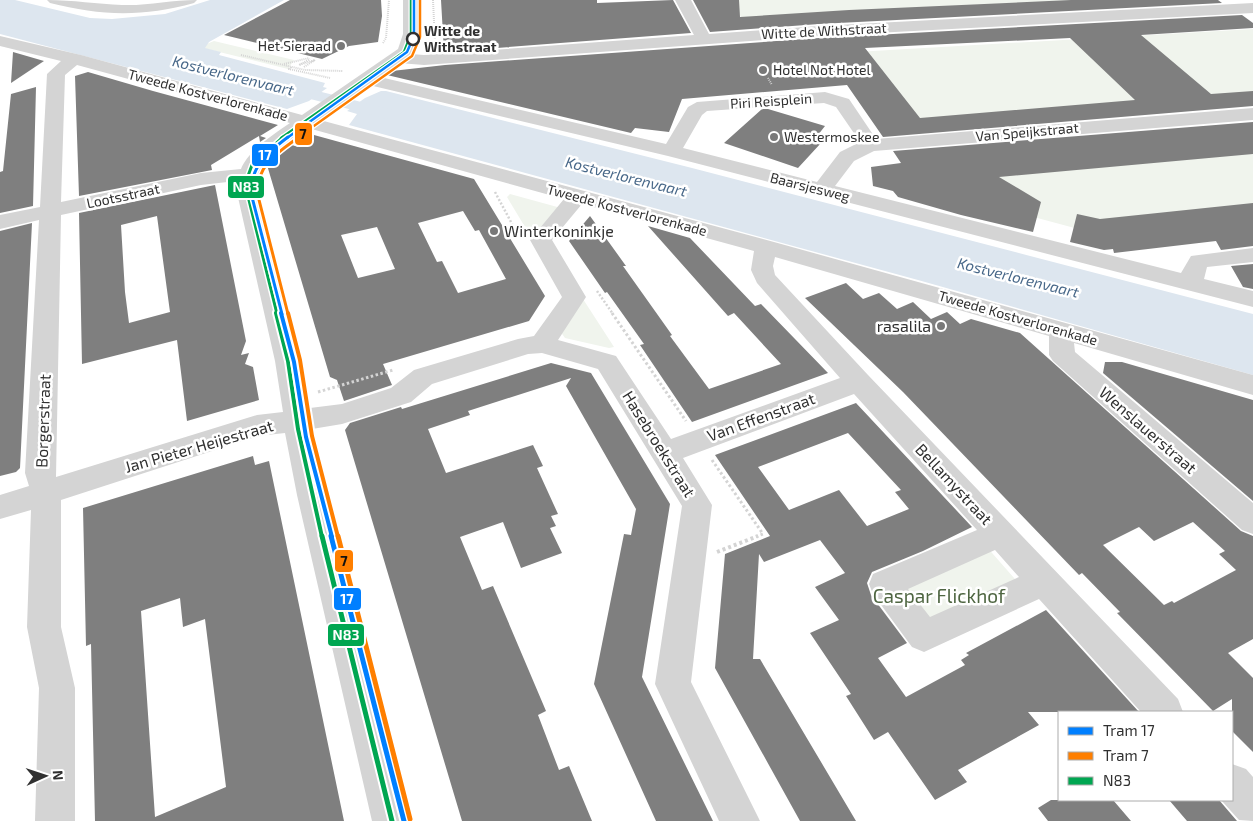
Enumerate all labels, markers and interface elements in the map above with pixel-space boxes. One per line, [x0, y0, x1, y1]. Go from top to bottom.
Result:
street label: Witte de Withstraat [761, 19, 887, 42]
place label: Witte de Withstraat [424, 22, 497, 55]
marker: Witte de Withstraat [406, 32, 420, 46]
place label: Het Sieraad [258, 37, 331, 54]
marker: Het Sieraad [335, 40, 347, 52]
water label: Kostverlorenvaart [171, 51, 296, 99]
place label: Hotel Not Hotel [773, 61, 871, 78]
marker: Hotel Not Hotel [757, 64, 769, 76]
street label: Tweede Kostverlorenkade [126, 65, 290, 124]
street label: Piri Reisplein [729, 89, 812, 112]
street label: Van Speijkstraat [975, 119, 1079, 144]
line badge: 7 [294, 122, 313, 146]
text: 7 [299, 125, 307, 142]
place label: Westermoskee [784, 128, 879, 145]
marker: Westermoskee [768, 131, 780, 143]
line badge: 17 [251, 143, 279, 167]
text: 17 [258, 146, 272, 163]
water label: Kostverlorenvaart [564, 152, 689, 200]
street label: Baarsjesweg [768, 168, 852, 205]
line badge: N83 [227, 175, 265, 199]
text: N83 [233, 178, 259, 195]
street label: Lootsstraat [85, 179, 161, 212]
street label: Tweede Kostverlorenkade [545, 180, 709, 239]
place label: Winterkoninkje [504, 221, 614, 241]
marker: Winterkoninkje [488, 225, 500, 237]
water label: Kostverlorenvaart [956, 253, 1081, 301]
street label: Tweede Kostverlorenkade [937, 287, 1100, 348]
place label: rasalila [877, 316, 931, 335]
marker: rasalila [935, 320, 947, 332]
street label: Borgerstraat [31, 374, 54, 468]
street label: Wenslauerstraat [1096, 382, 1201, 477]
street label: Hasebroekstraat [619, 387, 700, 500]
street label: Van Effenstraat [704, 388, 817, 445]
street label: Jan Pieter Heijestraat [122, 415, 276, 477]
street label: Bellamystraat [912, 439, 997, 528]
line badge: 7 [334, 549, 354, 573]
text: 7 [340, 552, 348, 569]
park label: Caspar Flickhof [873, 584, 1006, 607]
line badge: 17 [333, 587, 362, 611]
text: 17 [340, 590, 354, 607]
line badge: N83 [327, 623, 365, 647]
text: N83 [333, 626, 359, 643]
legend [1058, 711, 1233, 801]
text: Tram 17 [1103, 721, 1155, 739]
text: Tram 7 [1103, 746, 1149, 764]
north arrow [20, 751, 70, 801]
text: N [50, 770, 67, 781]
text: N83 [1103, 771, 1131, 789]

